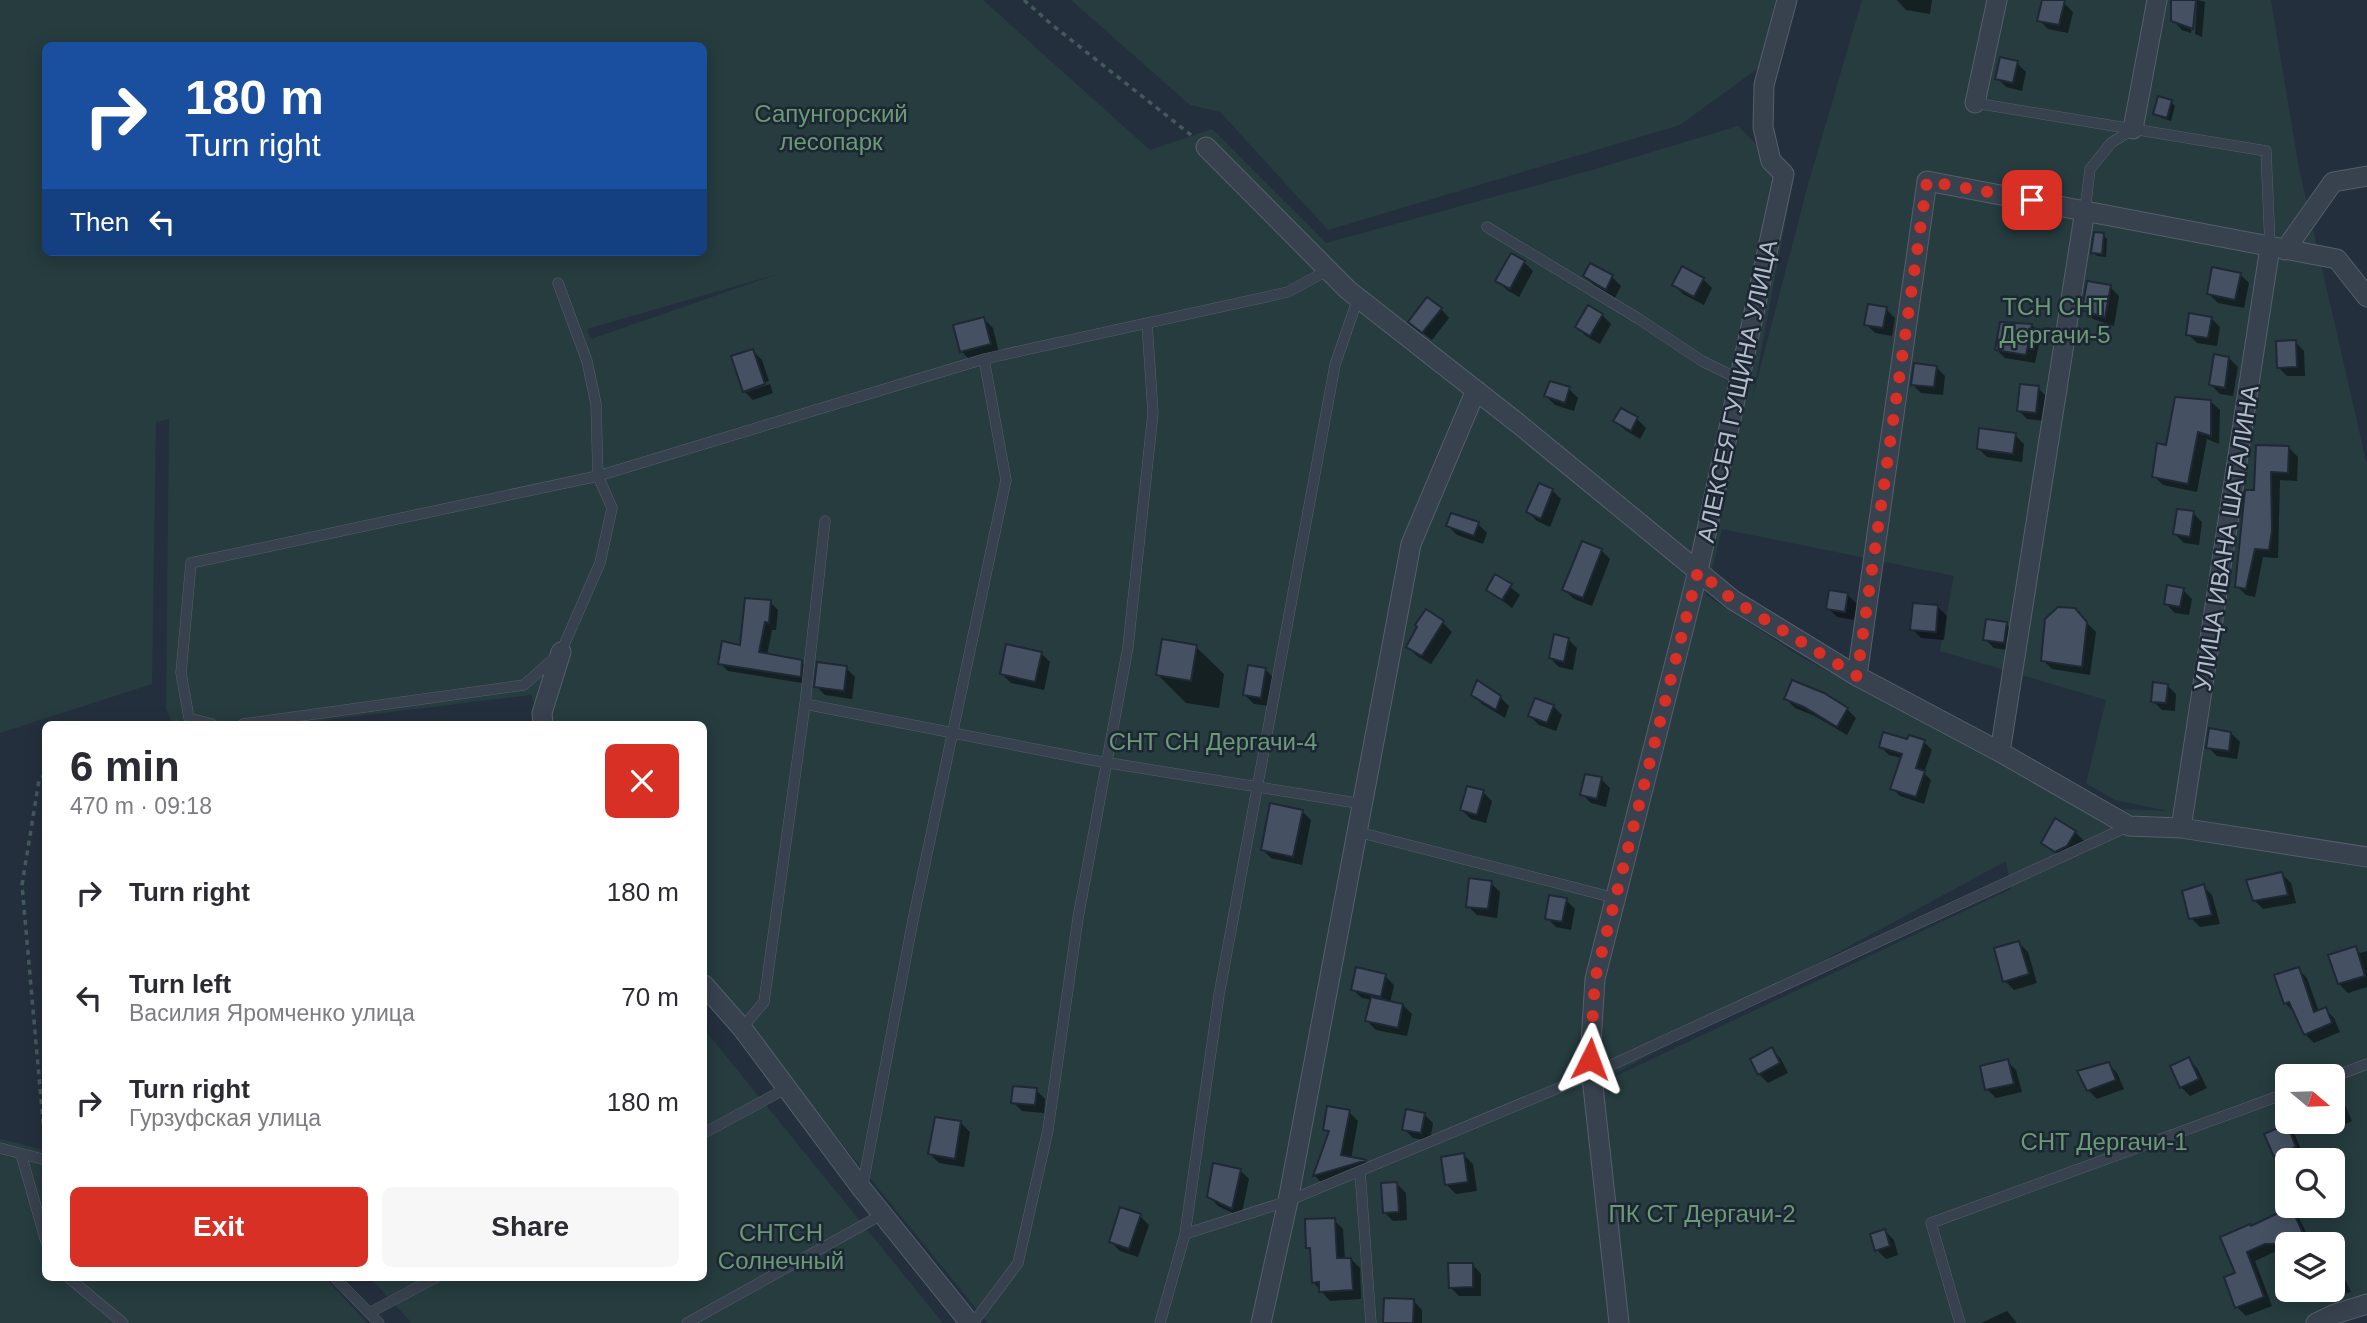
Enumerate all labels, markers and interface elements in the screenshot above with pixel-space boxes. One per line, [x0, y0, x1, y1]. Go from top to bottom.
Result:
icon: right [70, 70, 161, 161]
text: 180 m [185, 70, 324, 124]
park label: Сапунгорский лесопарк [754, 100, 908, 155]
text: Turn right [185, 127, 321, 163]
pin [2002, 170, 2062, 230]
icon: arrive [2013, 181, 2051, 219]
icon: left [143, 203, 181, 241]
text: Then [70, 207, 129, 237]
street label: АЛЕКСЕЯ ГУЩИНА УЛИЦА [1692, 237, 1782, 545]
park label: ТСН СНТ Дергачи-5 [1999, 293, 2111, 348]
street label: УЛИЦА ИВАНА ШАТАЛИНА [2188, 383, 2264, 693]
park label: СНТ СН Дергачи-4 [1109, 728, 1317, 755]
text: 6 min [70, 743, 180, 790]
button: close [605, 744, 679, 818]
text: 470 m · 09:18 [70, 793, 212, 819]
icon: right [70, 874, 108, 912]
text: Turn right [129, 877, 250, 907]
text: 180 m [607, 877, 679, 907]
text: Turn left [129, 969, 231, 999]
icon: left [70, 979, 108, 1017]
text: 70 m [621, 982, 679, 1012]
text: Василия Яромченко улица [129, 1000, 415, 1026]
position arrow [1553, 1022, 1627, 1096]
north arrow [2275, 1064, 2345, 1134]
map controls [2275, 1064, 2345, 1302]
text: Turn right [129, 1074, 250, 1104]
icon: right [70, 1084, 108, 1122]
text: 180 m [607, 1087, 679, 1117]
text: Гурзуфская улица [129, 1105, 321, 1131]
park label: СНТ Дергачи-1 [2020, 1128, 2188, 1155]
button: search [2275, 1148, 2345, 1218]
button: Exit [70, 1187, 368, 1267]
button: Share [382, 1187, 679, 1267]
park label: ПК СТ Дергачи-2 [1608, 1200, 1796, 1227]
park label: СНТСН Солнечный [718, 1219, 844, 1274]
button: layers [2275, 1232, 2345, 1302]

